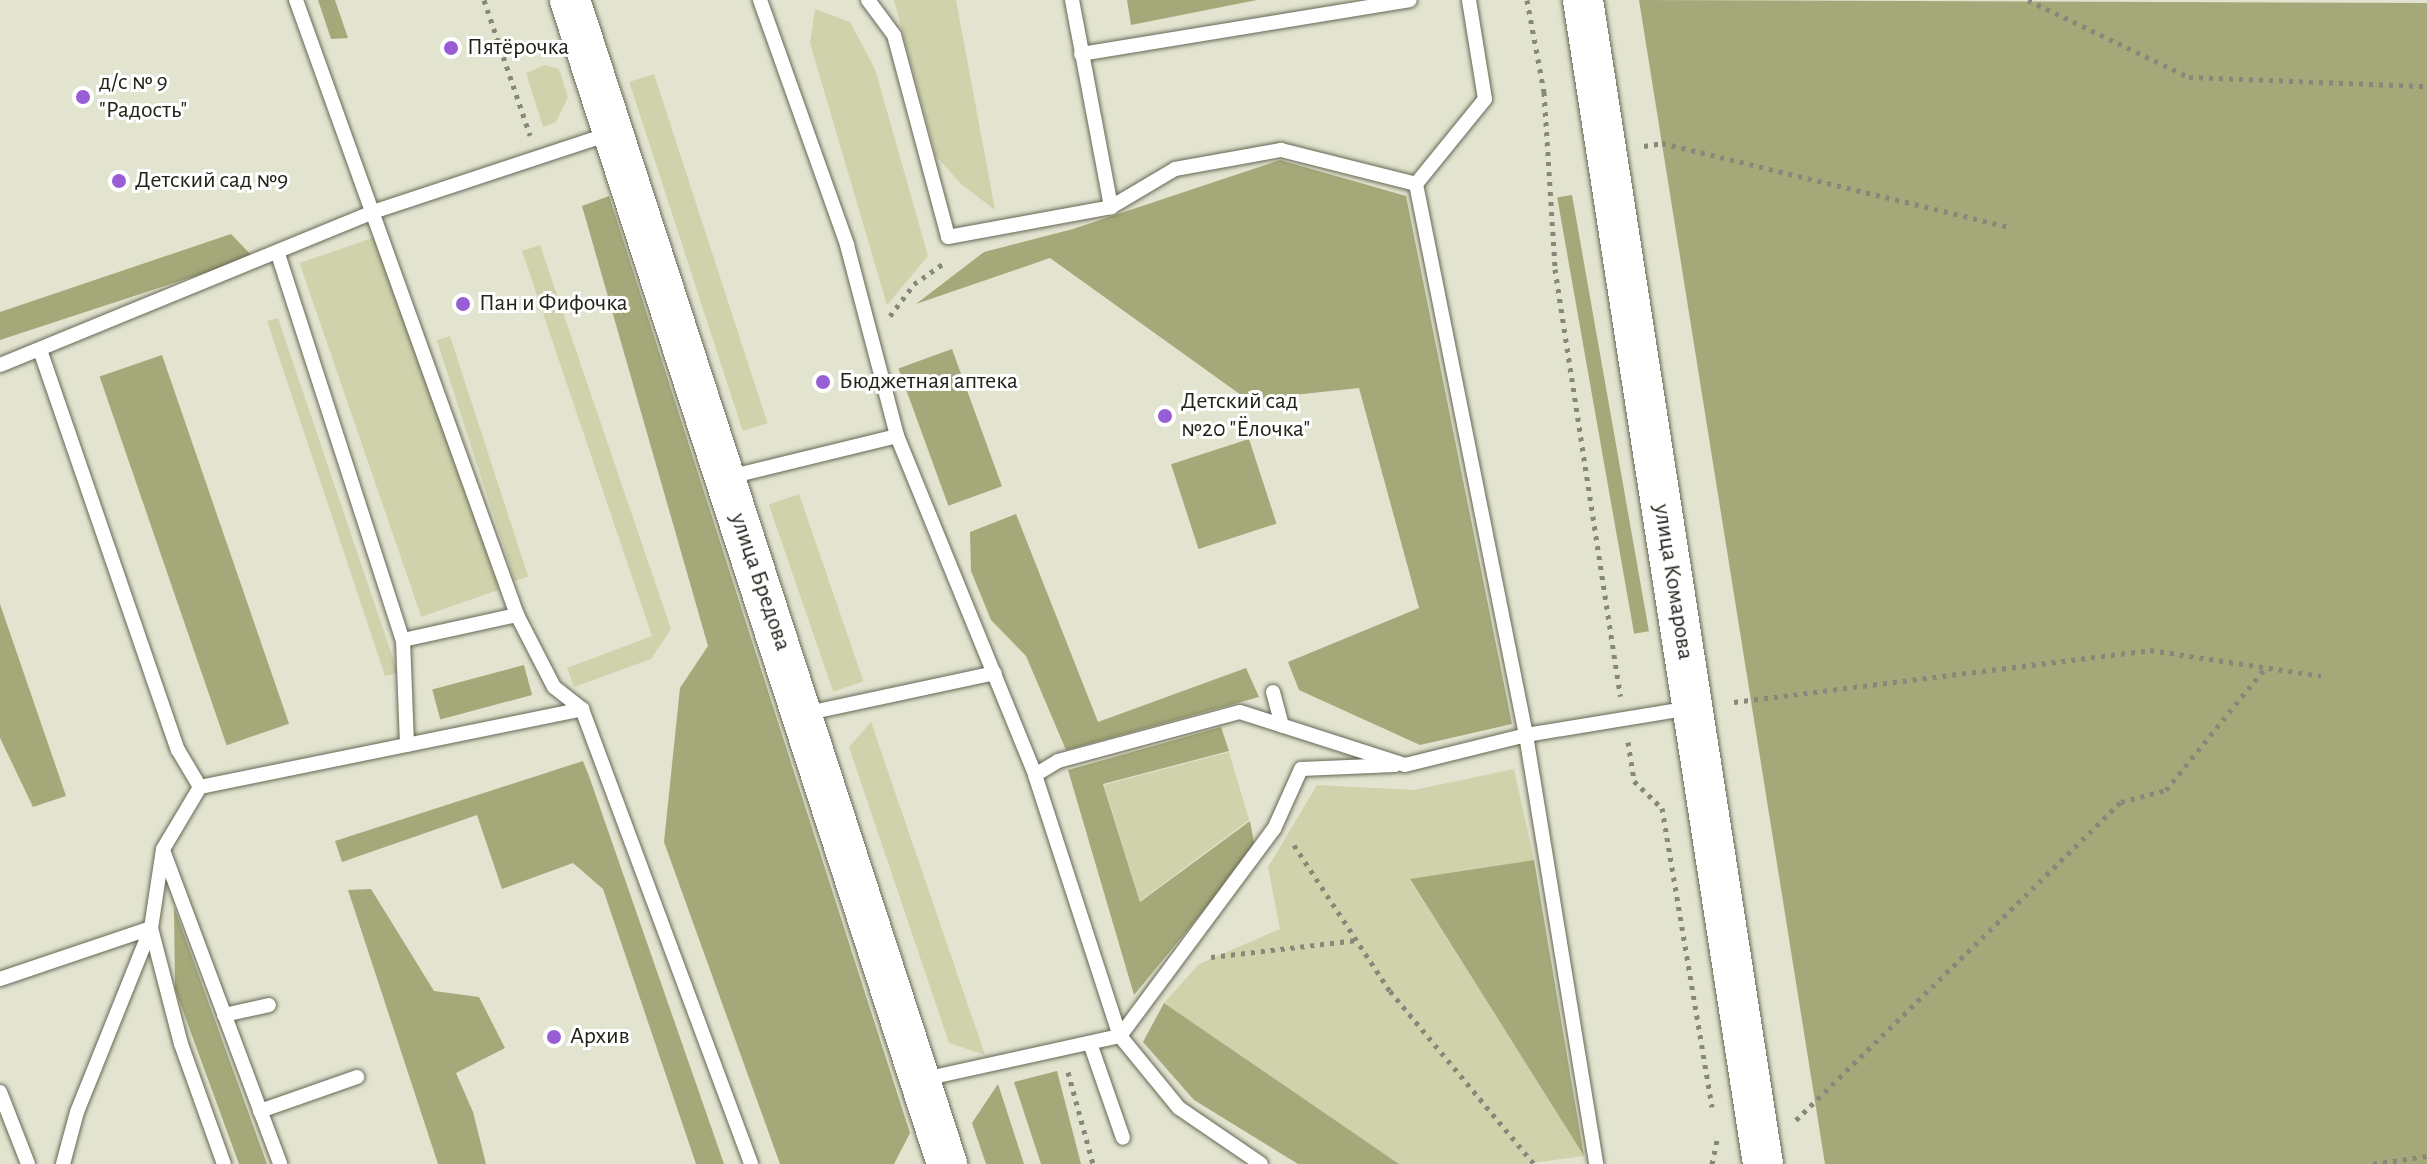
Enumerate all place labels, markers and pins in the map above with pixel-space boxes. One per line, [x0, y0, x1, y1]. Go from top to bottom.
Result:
place label: Пятёрочка [467, 34, 569, 62]
marker: Пятёрочка [442, 39, 460, 57]
place label: д/с № 9 "Радость" [99, 69, 187, 125]
marker: д/с № 9 "Радость" [74, 88, 92, 106]
place label: Детский сад №9 [135, 167, 288, 195]
marker: Детский сад №9 [110, 172, 128, 190]
place label: Пан и Фифочка [479, 290, 628, 318]
marker: Пан и Фифочка [454, 295, 472, 313]
place label: Бюджетная аптека [839, 368, 1018, 396]
marker: Бюджетная аптека [814, 373, 832, 391]
place label: Детский сад №20 "Ёлочка" [1181, 388, 1310, 444]
marker: Детский сад №20 "Ёлочка" [1156, 407, 1174, 425]
place label: Архив [570, 1023, 630, 1051]
marker: Архив [545, 1028, 563, 1046]

